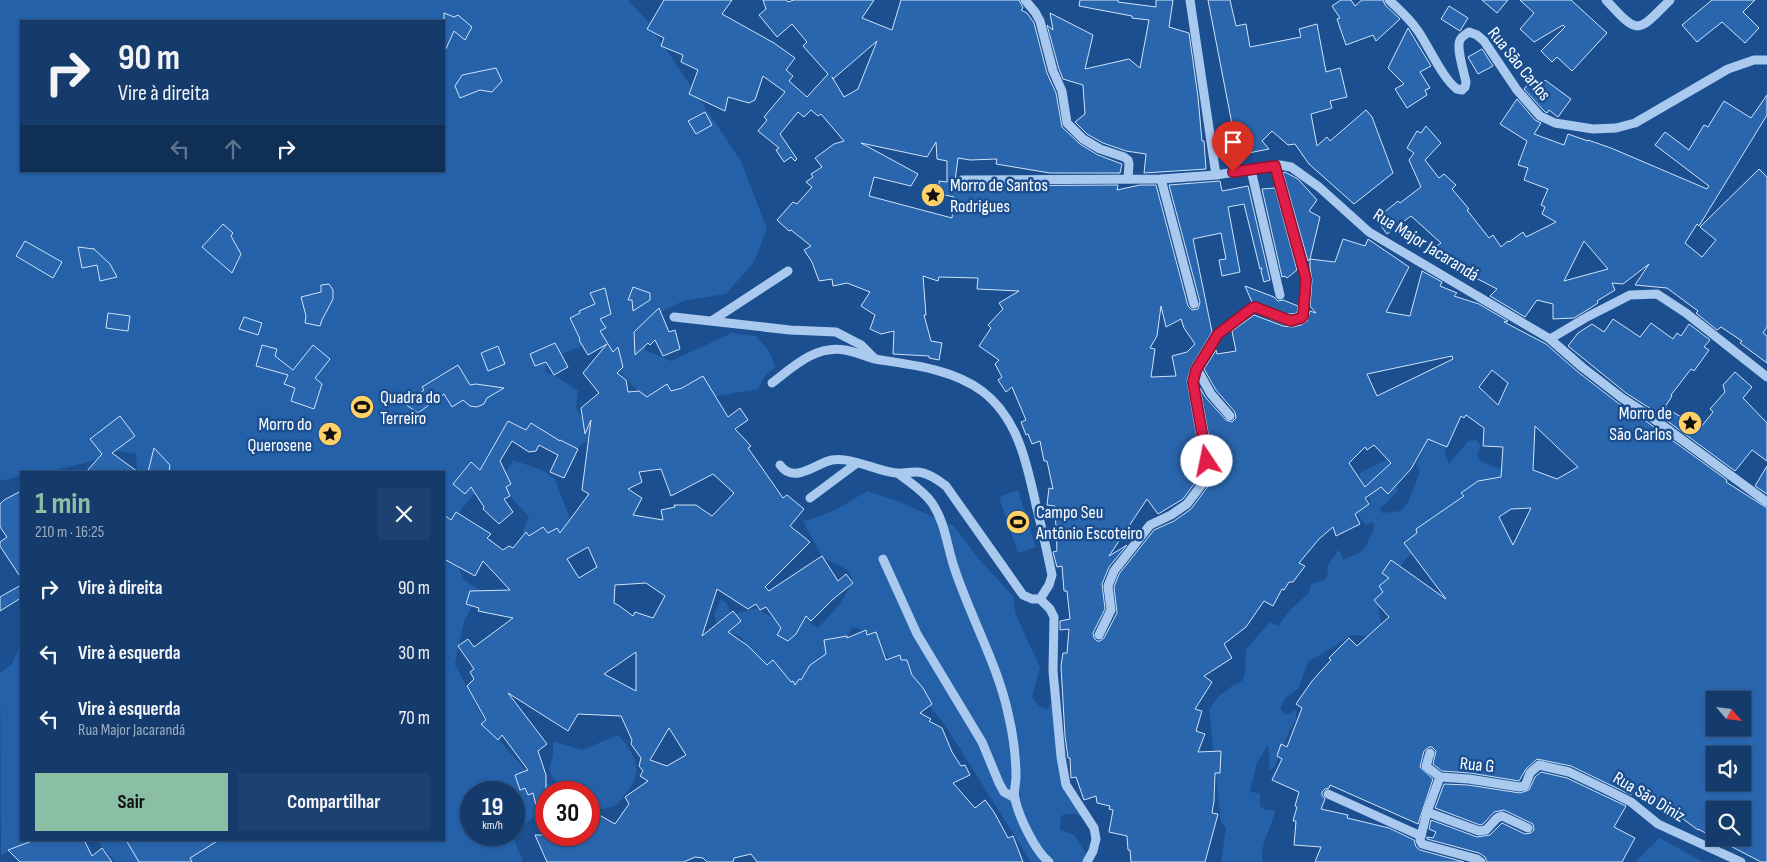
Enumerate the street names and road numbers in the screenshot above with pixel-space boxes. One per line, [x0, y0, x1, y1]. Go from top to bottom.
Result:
street label: Rua São Carlos [1483, 23, 1555, 105]
street label: Rua Major Jacarandá [1369, 204, 1483, 286]
street label: Rua G [1459, 753, 1495, 777]
street label: Rua São Diniz [1609, 767, 1689, 827]

